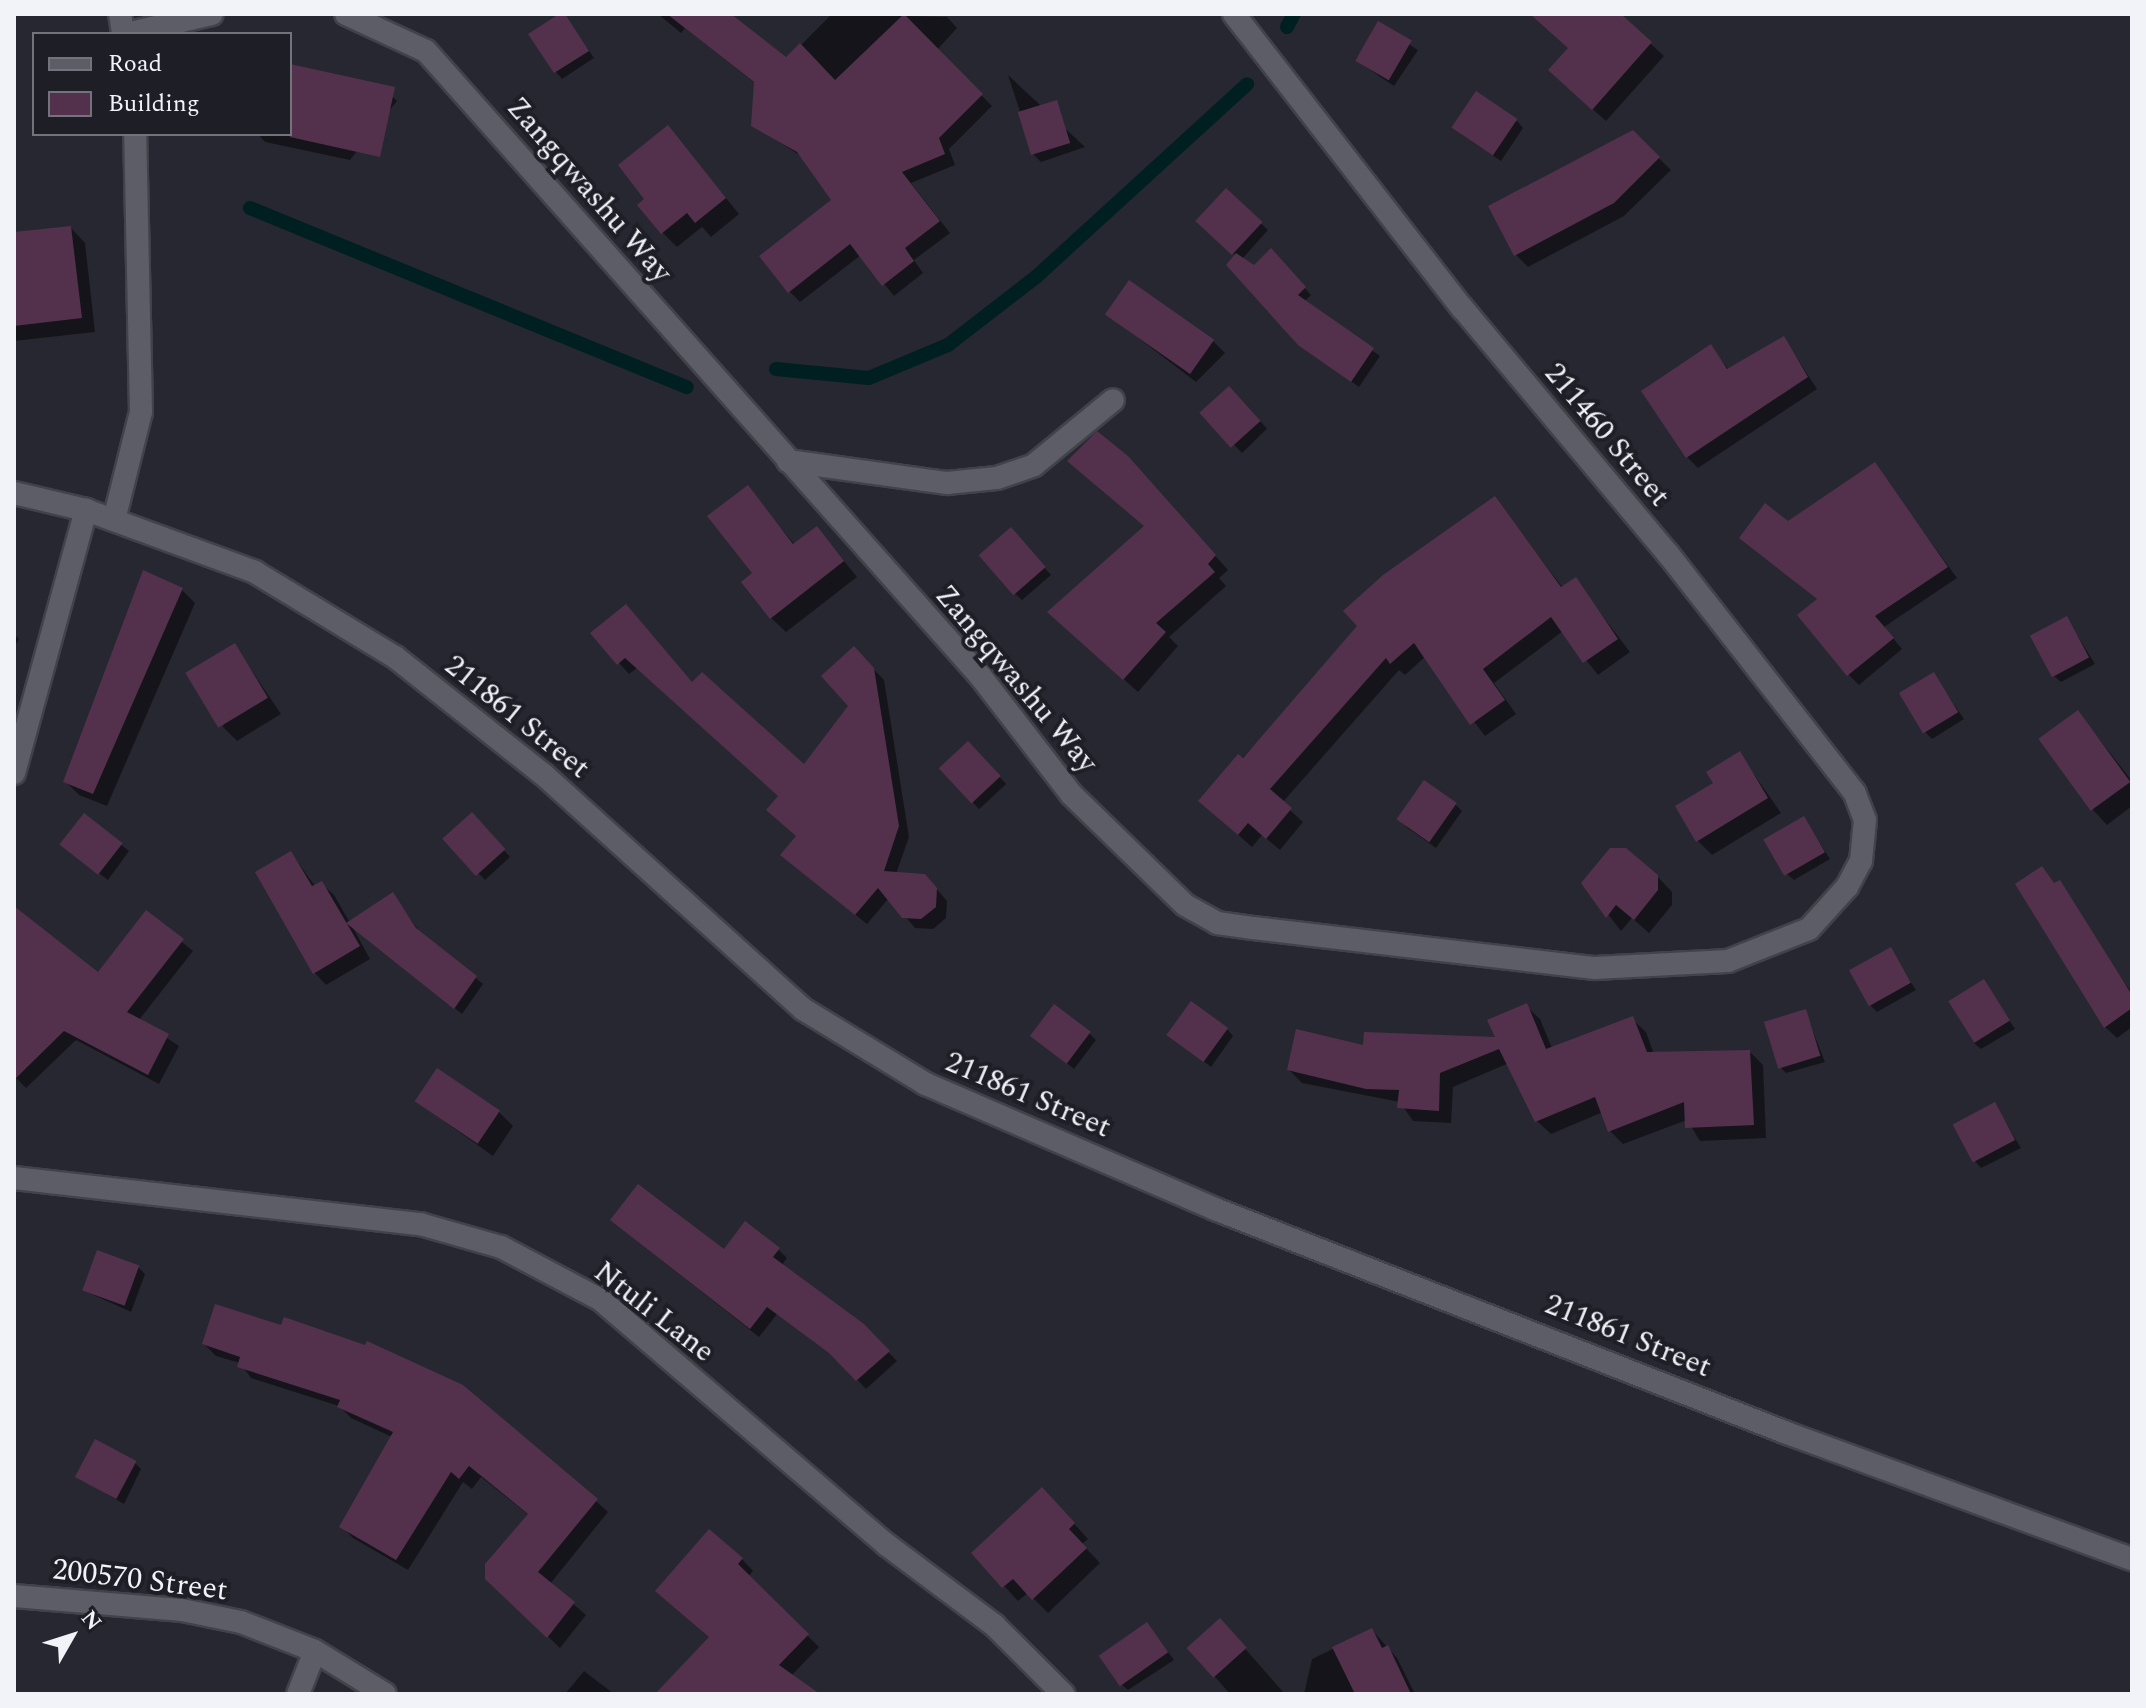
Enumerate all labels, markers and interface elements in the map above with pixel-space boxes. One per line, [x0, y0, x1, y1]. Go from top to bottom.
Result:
legend [32, 32, 292, 136]
text: Road [108, 46, 162, 82]
text: Building [108, 86, 200, 122]
street label: Zangqwashu Way [499, 90, 679, 290]
street label: 211460 Street [1537, 356, 1677, 514]
street label: Zangqwashu Way [927, 578, 1105, 780]
street label: 211861 Street [437, 648, 597, 786]
street label: 211861 Street [940, 1044, 1116, 1146]
street label: Ntuli Lane [587, 1254, 721, 1370]
street label: 211861 Street [1540, 1286, 1716, 1386]
street label: 200570 Street [50, 1551, 230, 1609]
north arrow [32, 1596, 112, 1676]
text: N [73, 1603, 110, 1638]

